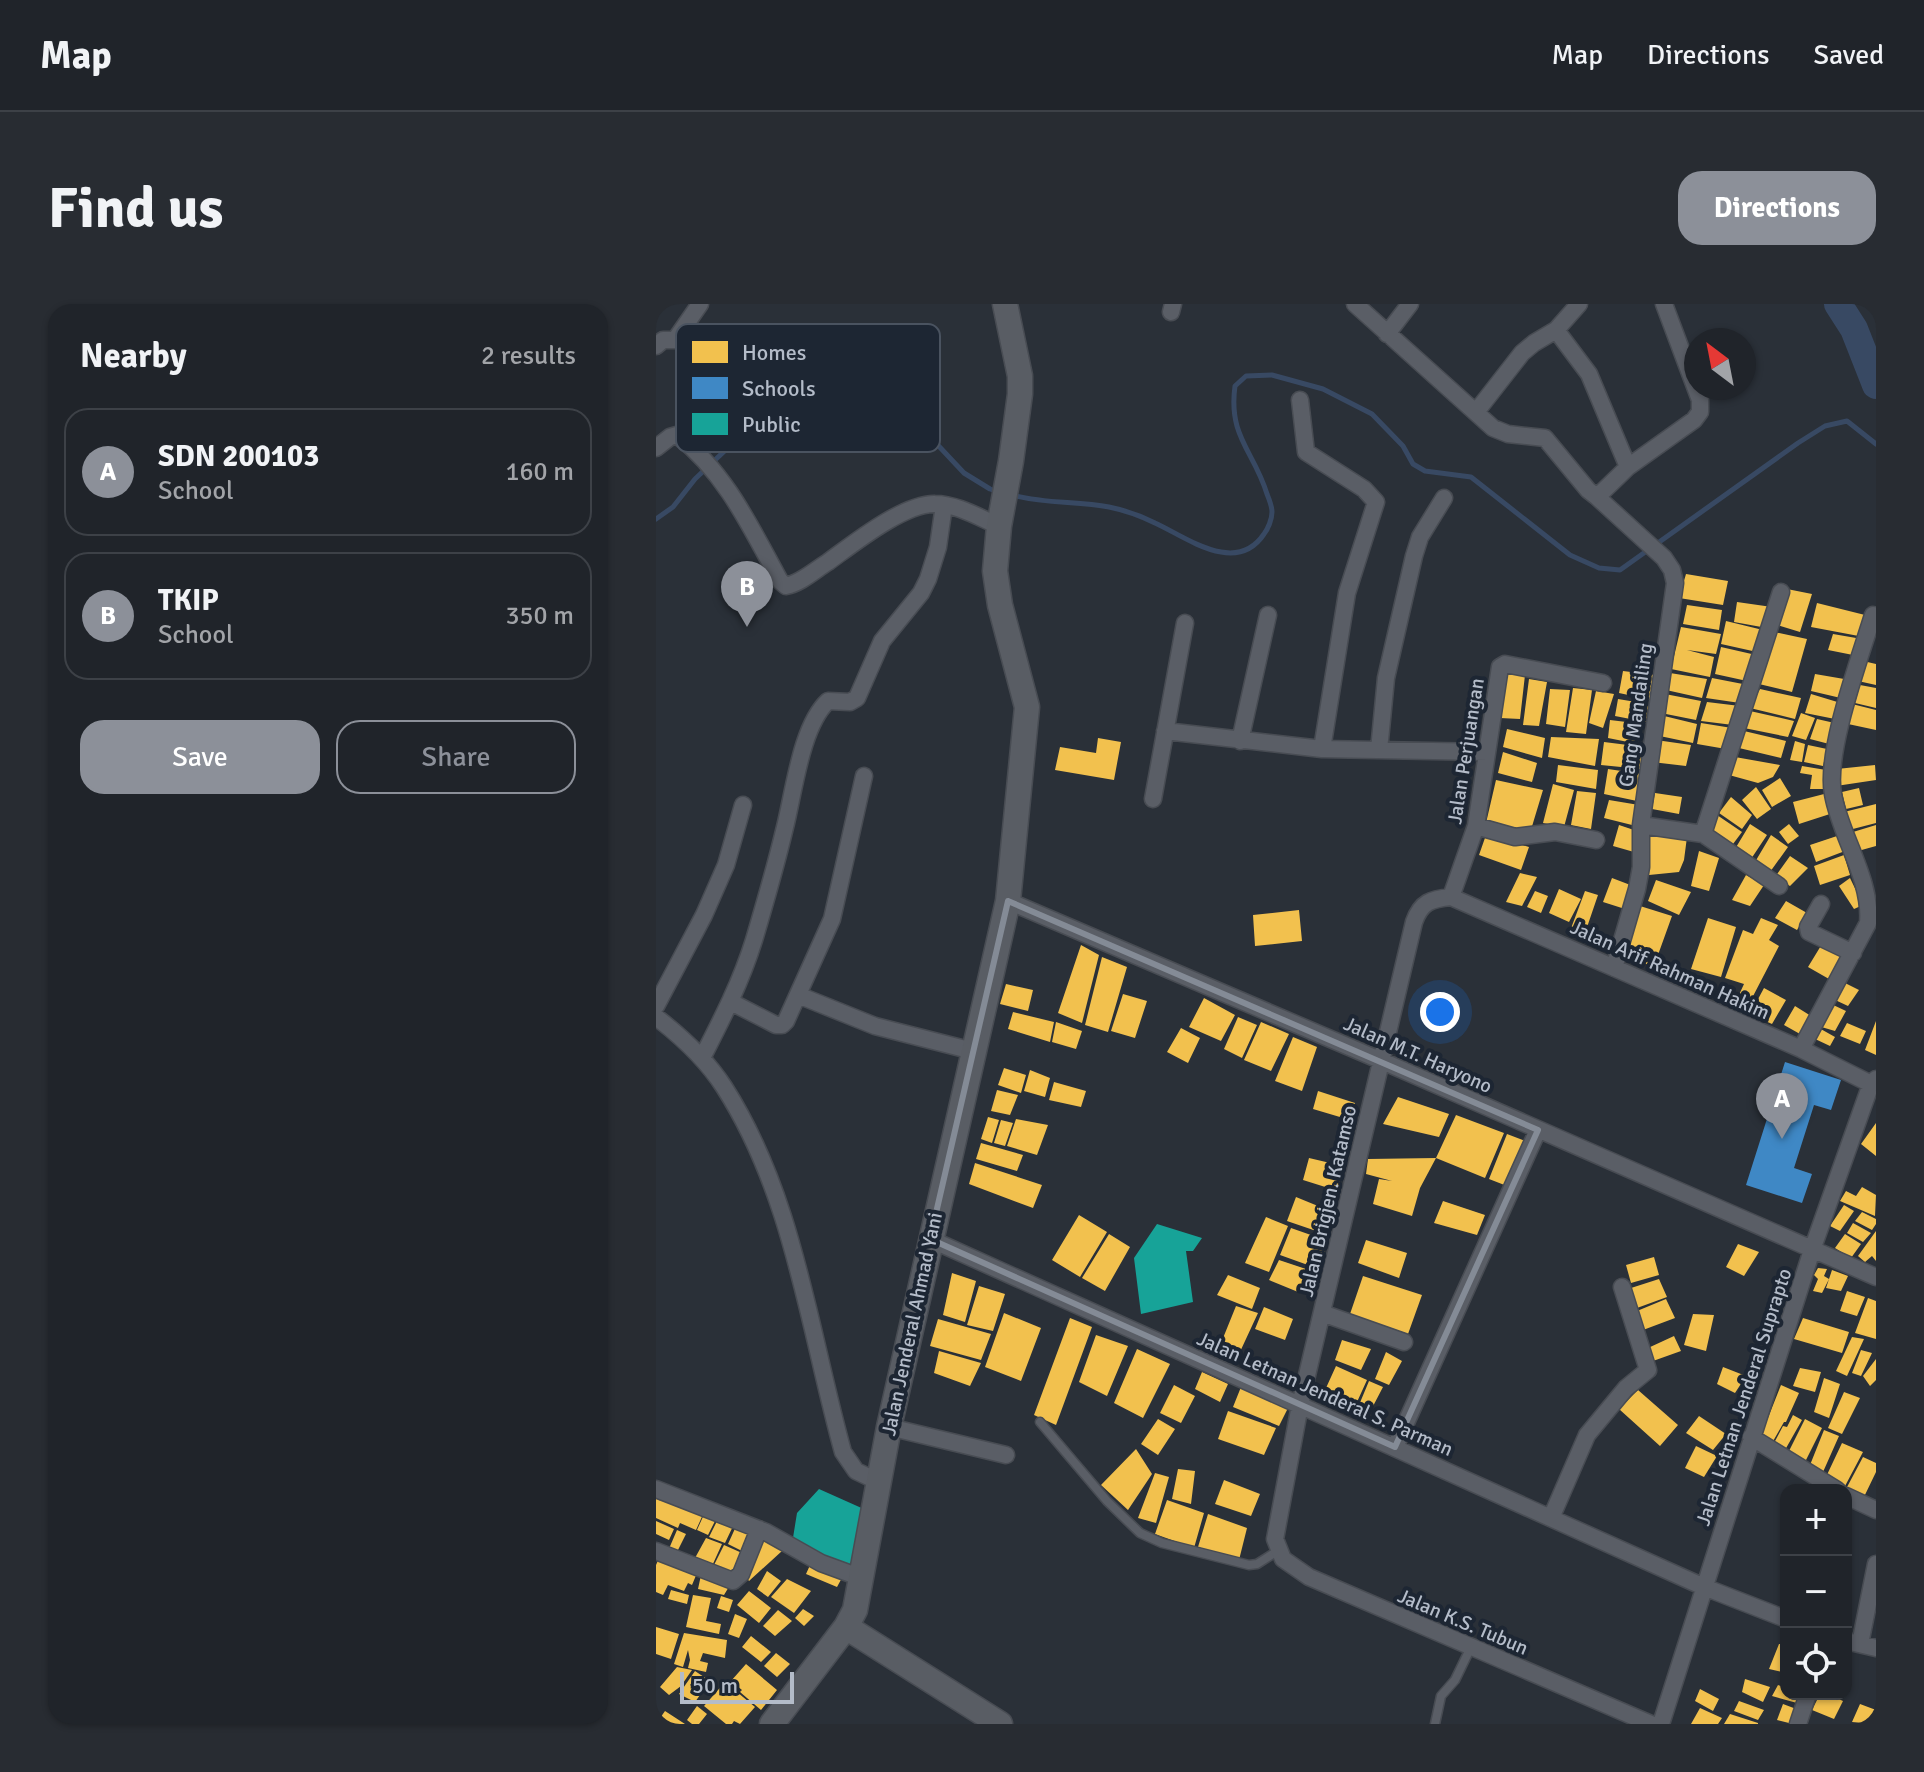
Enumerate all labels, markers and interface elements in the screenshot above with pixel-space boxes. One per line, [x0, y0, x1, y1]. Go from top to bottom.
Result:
text: Map [40, 32, 112, 79]
text: Map [1551, 38, 1603, 72]
text: Directions [1647, 38, 1769, 72]
text: Saved [1813, 38, 1884, 72]
button: Directions [1678, 171, 1876, 245]
text: Find us [48, 174, 223, 243]
legend [676, 324, 940, 452]
north arrow [1684, 328, 1756, 400]
text: Nearby [80, 335, 187, 377]
text: Homes [742, 339, 806, 366]
text: 2 results [481, 340, 576, 372]
text: Schools [742, 375, 816, 402]
text: Public [742, 411, 801, 438]
text: SDN 200103 [158, 438, 319, 475]
text: A [100, 456, 116, 488]
text: 160 m [505, 456, 574, 488]
text: School [158, 475, 234, 507]
pin: B [721, 561, 773, 627]
text: TKIP [158, 582, 219, 619]
text: B [100, 600, 116, 632]
text: 350 m [505, 600, 574, 632]
text: School [158, 619, 234, 651]
street label: Gang Mandailing [1614, 641, 1658, 789]
street label: Jalan Perjuangan [1442, 676, 1490, 826]
button: Save [80, 720, 320, 794]
button: Share [336, 720, 576, 794]
street label: Jalan Arif Rahman Hakim [1566, 915, 1774, 1025]
your location [1420, 992, 1460, 1032]
street label: Jalan M.T. Haryono [1340, 1011, 1496, 1099]
pin: A [1756, 1073, 1808, 1139]
street label: Jalan Brigjen. Katamso [1294, 1103, 1362, 1299]
street label: Jalan Jenderal Ahmad Yani [876, 1210, 948, 1438]
street label: Jalan Letnan Jenderal Suprapto [1691, 1265, 1797, 1529]
street label: Jalan Letnan Jenderal S. Parman [1193, 1326, 1457, 1462]
map controls [1780, 1484, 1852, 1700]
button: + [1780, 1484, 1852, 1556]
button: − [1780, 1556, 1852, 1628]
street label: Jalan K.S. Tubun [1394, 1583, 1532, 1661]
button: locate [1780, 1628, 1852, 1700]
scale bar [680, 1668, 794, 1704]
text: 50 m [692, 1672, 738, 1699]

